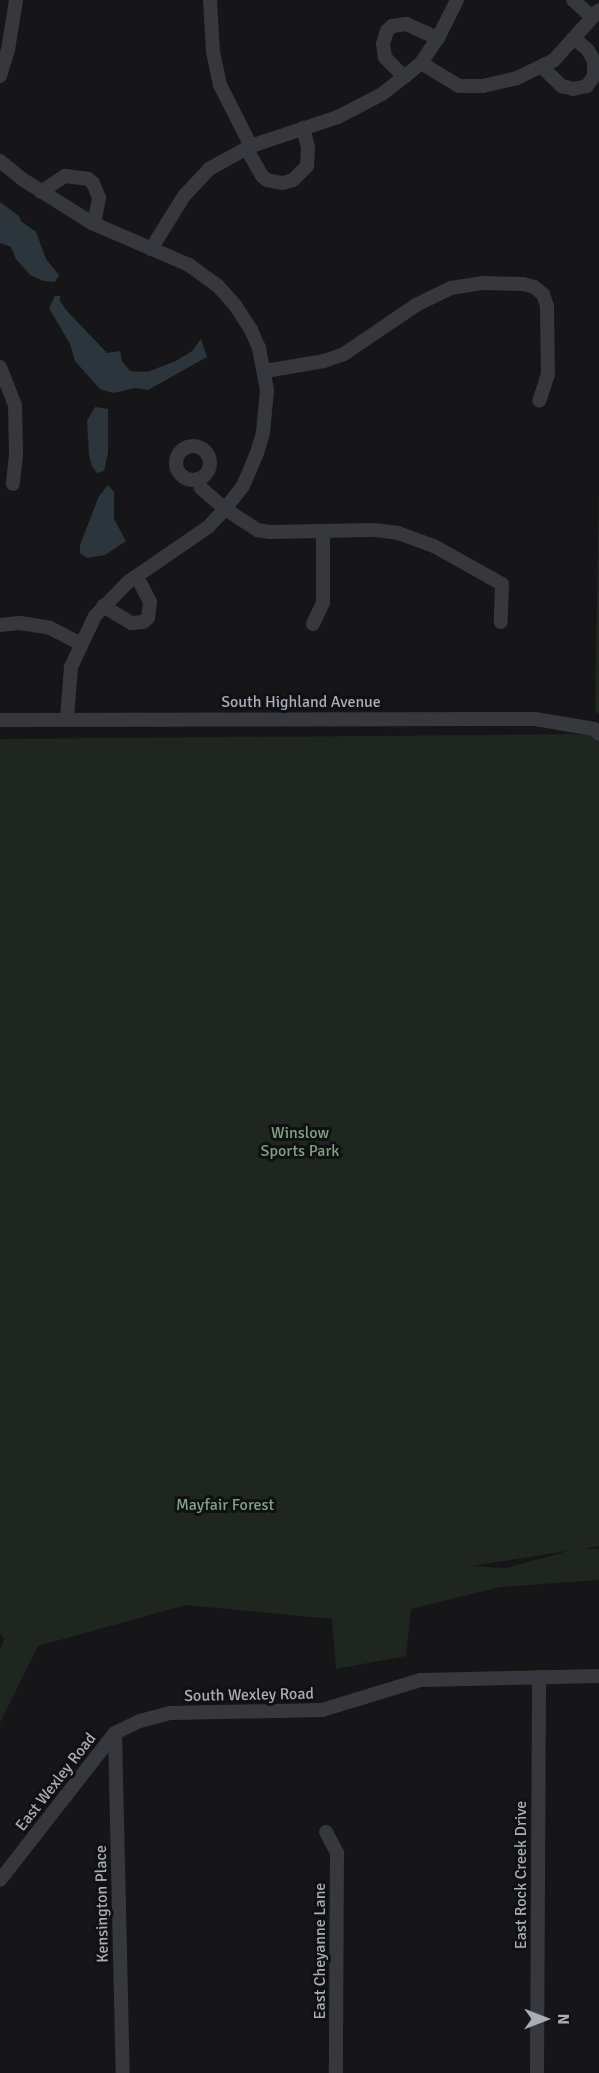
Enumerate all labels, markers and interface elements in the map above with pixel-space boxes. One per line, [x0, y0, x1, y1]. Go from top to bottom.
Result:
street label: South Highland Avenue [221, 692, 381, 712]
park label: Winslow Sports Park [261, 1123, 339, 1161]
park label: Mayfair Forest [176, 1495, 274, 1515]
street label: South Wexley Road [184, 1684, 314, 1706]
street label: East Wexley Road [12, 1729, 100, 1835]
street label: East Rock Creek Drive [511, 1801, 531, 1949]
street label: Kensington Place [91, 1845, 113, 1963]
street label: East Cheyanne Lane [310, 1883, 330, 2019]
north arrow [515, 1989, 575, 2049]
text: N [553, 2013, 573, 2025]

